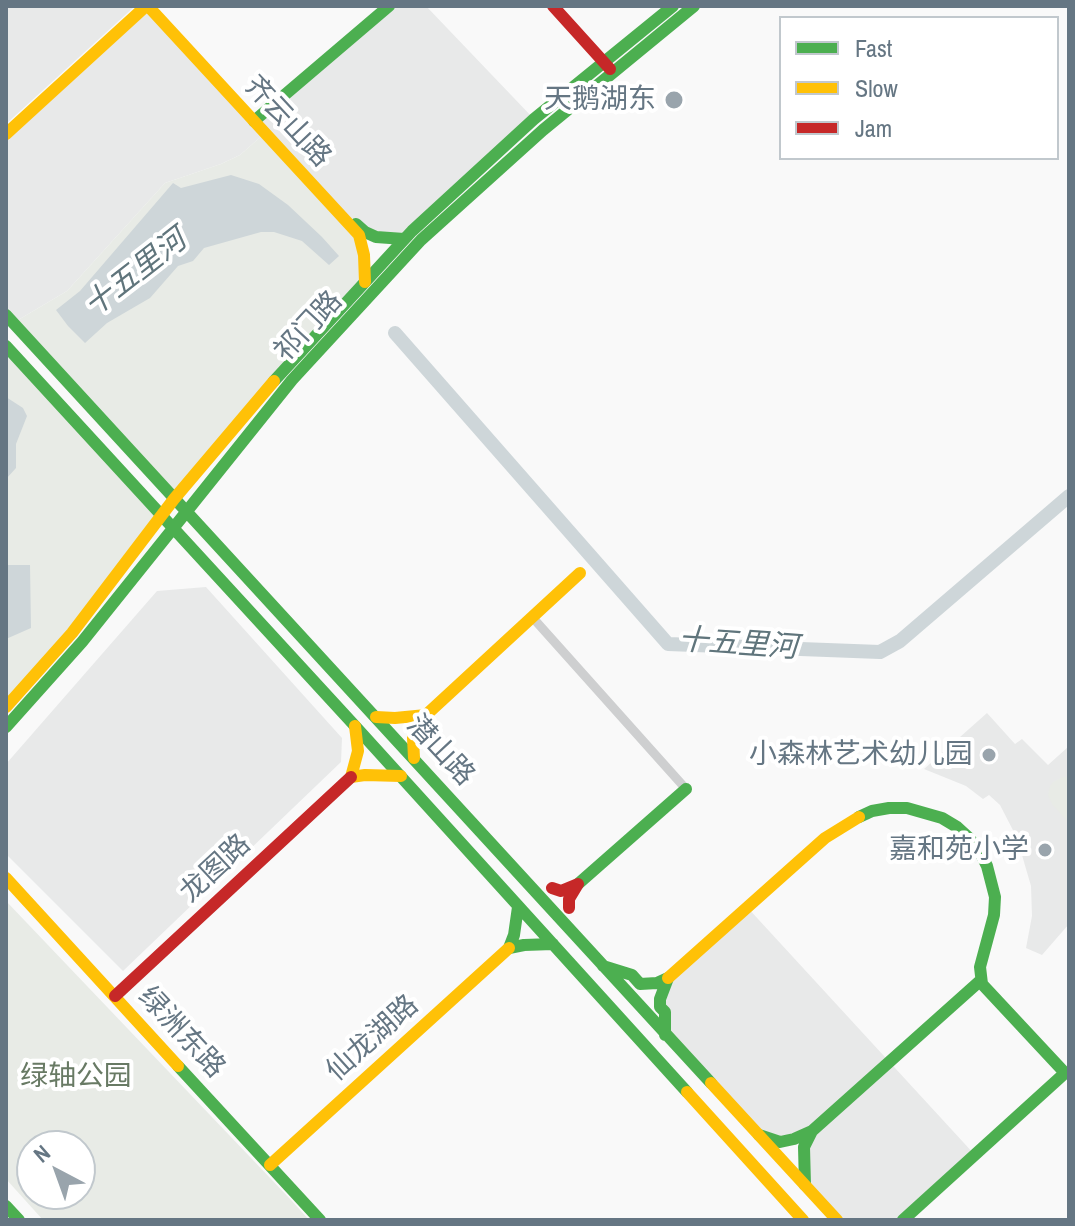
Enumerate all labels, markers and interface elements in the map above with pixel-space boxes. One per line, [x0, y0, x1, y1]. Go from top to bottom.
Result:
legend [779, 16, 1059, 160]
text: Fast [855, 32, 892, 64]
street label: 齐云山路 [237, 70, 337, 174]
text: Slow [855, 72, 898, 104]
place label: 天鹅湖东 [544, 83, 656, 117]
marker: 天鹅湖东 [663, 89, 685, 111]
text: Jam [855, 112, 892, 144]
water label: 十五里河 [78, 223, 194, 325]
street label: 祁门路 [268, 285, 350, 369]
water label: 十五里河 [677, 623, 799, 667]
street label: 潜山路 [399, 709, 481, 793]
place label: 小森林艺术幼儿园 [749, 738, 973, 772]
marker: 小森林艺术幼儿园 [980, 746, 998, 764]
street label: 龙图路 [174, 828, 258, 910]
place label: 嘉和苑小学 [889, 833, 1029, 867]
marker: 嘉和苑小学 [1036, 841, 1054, 859]
street label: 绿洲东路 [131, 981, 231, 1085]
street label: 仙龙湖路 [320, 989, 426, 1089]
park label: 绿轴公园 [20, 1060, 132, 1094]
north arrow [16, 1130, 96, 1210]
text: N [27, 1138, 56, 1169]

